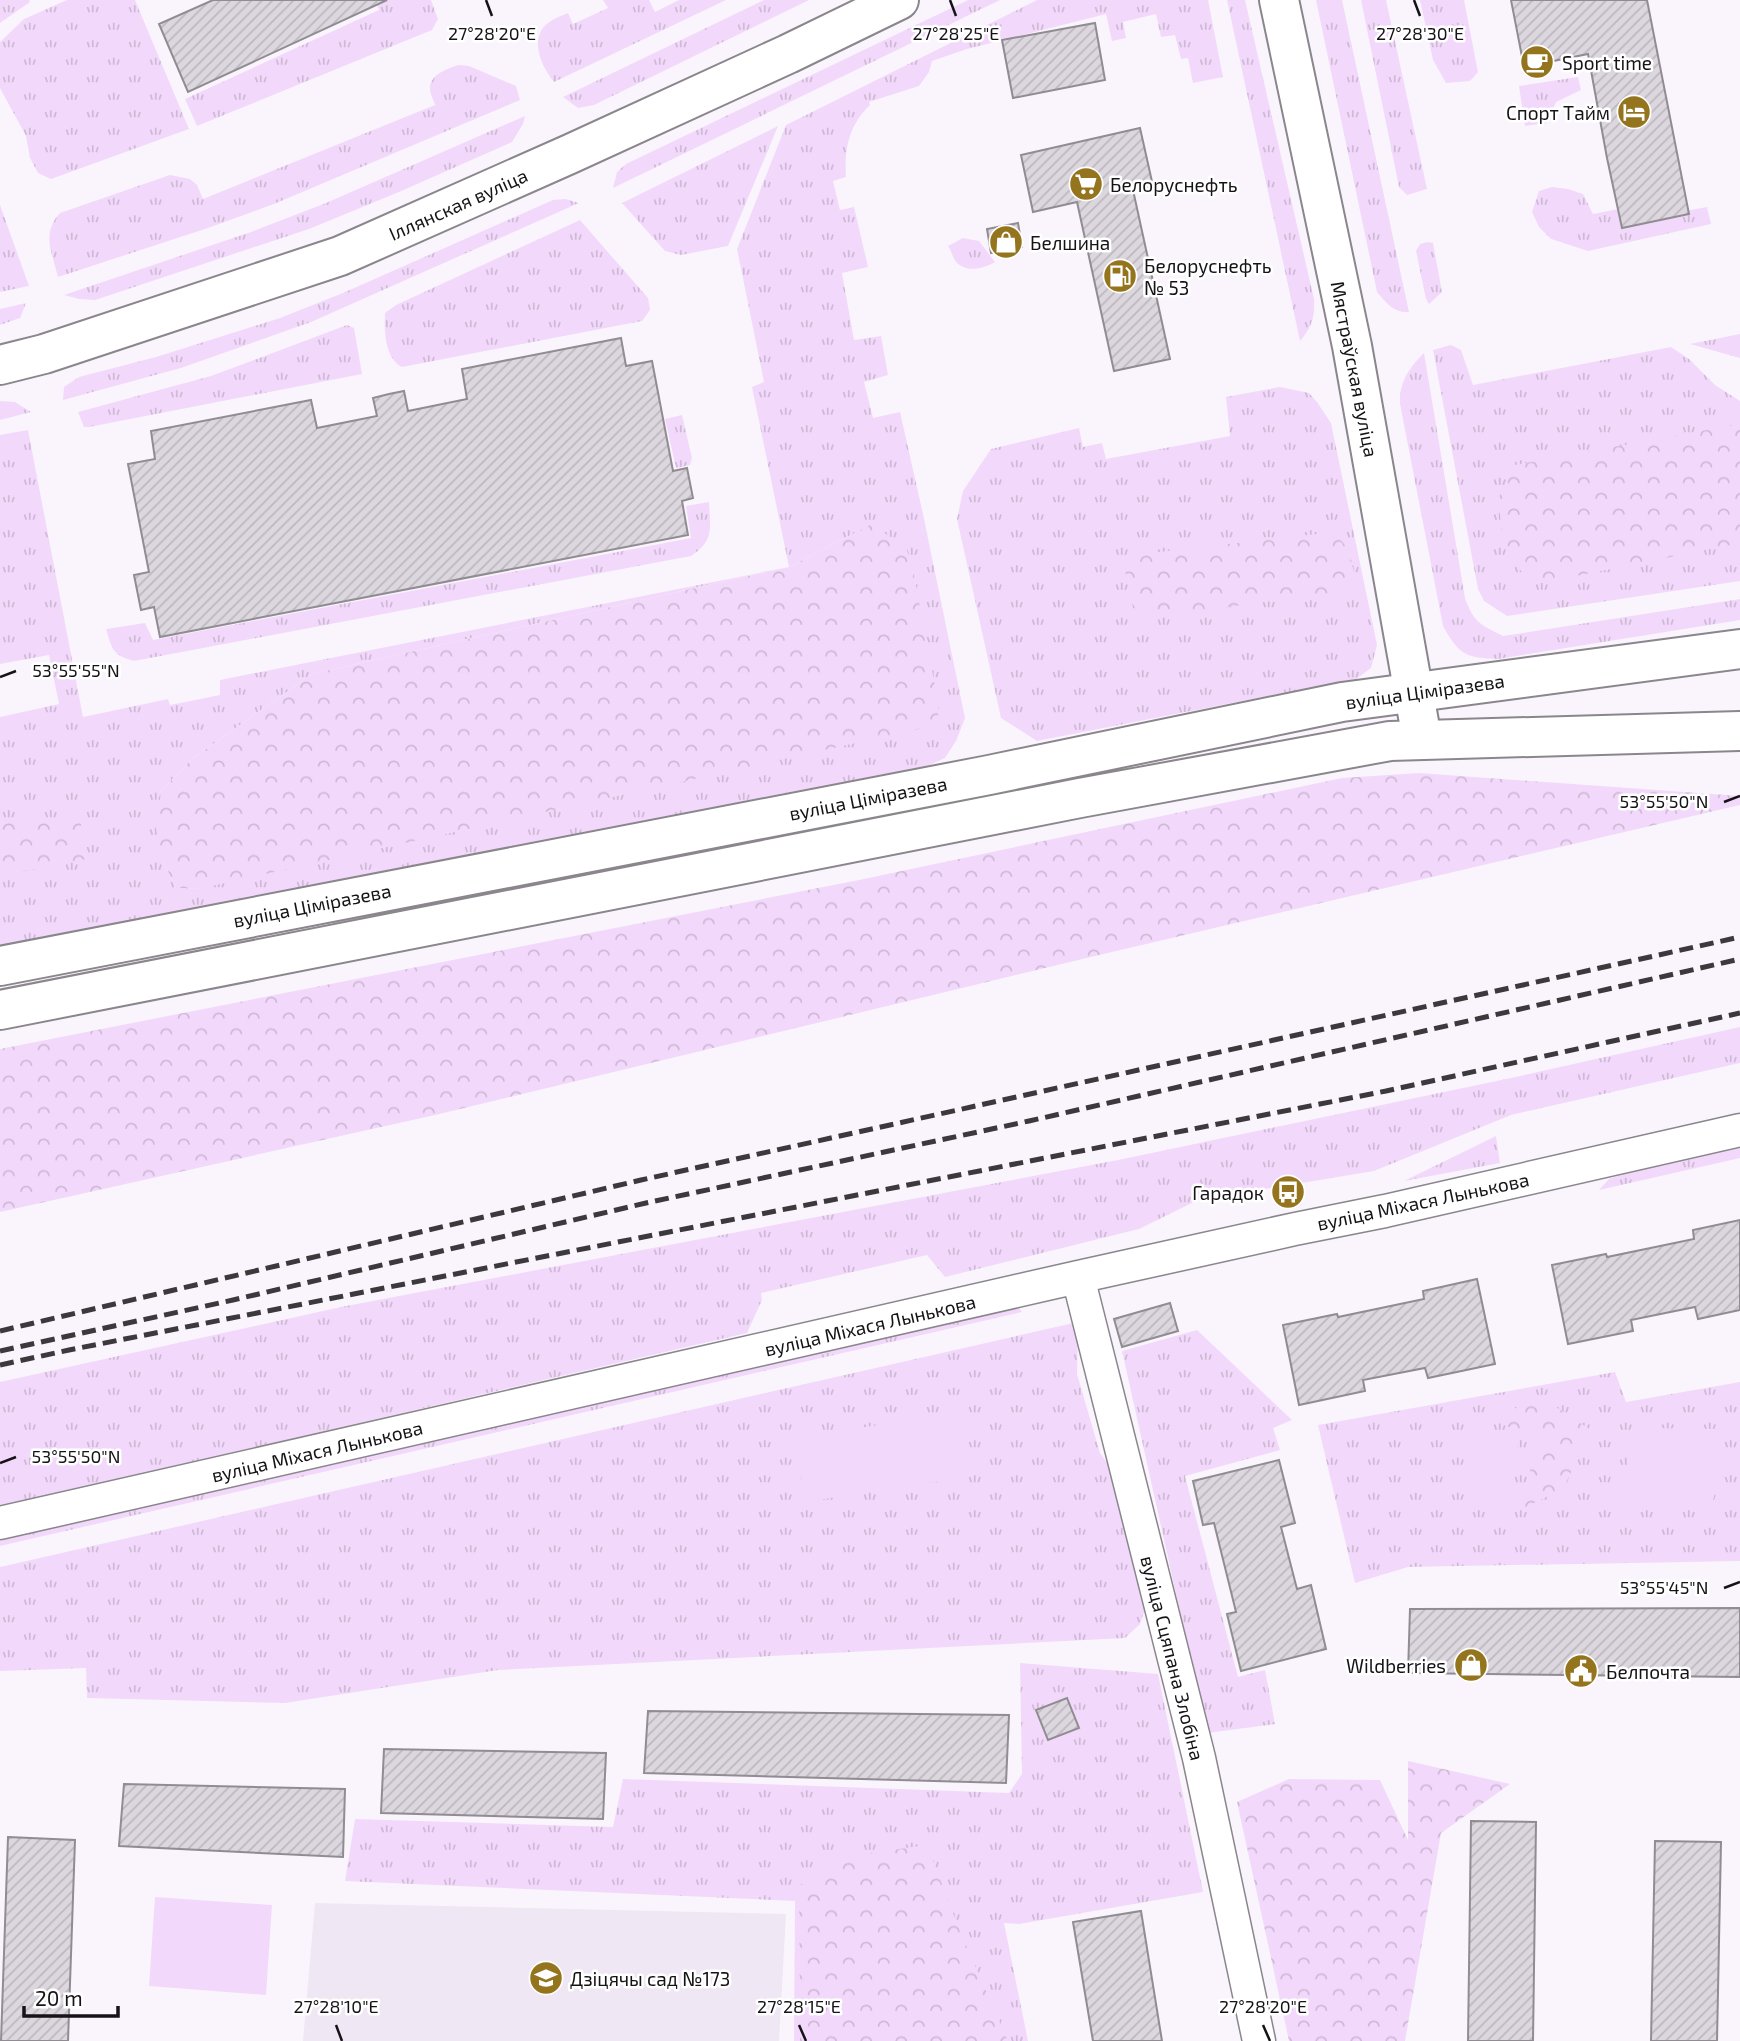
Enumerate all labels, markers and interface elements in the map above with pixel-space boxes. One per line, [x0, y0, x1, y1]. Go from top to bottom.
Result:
text: 27°28'20"E [448, 22, 536, 44]
text: 27°28'25"E [913, 22, 999, 44]
text: 27°28'30"E [1376, 22, 1464, 44]
cafe icon: Sport time [1518, 43, 1556, 81]
place label: Sport time [1562, 51, 1652, 74]
hotel icon: Спорт Тайм [1615, 93, 1653, 131]
place label: Спорт Тайм [1506, 101, 1610, 124]
street label: Іллянская вуліца [385, 163, 531, 246]
supermarket icon: Белоруснефть [1067, 165, 1105, 203]
place label: Белоруснефть [1110, 173, 1238, 197]
shop icon: Белшина [987, 223, 1025, 261]
place label: Белшина [1030, 231, 1110, 254]
place label: Белоруснефть № 53 [1144, 254, 1272, 299]
fuel station icon: Белоруснефть № 53 [1101, 257, 1139, 295]
street label: Мястраўская вуліца [1326, 279, 1383, 459]
text: 53°55'55"N [32, 659, 120, 681]
street label: вуліца Ціміразева [1344, 668, 1506, 715]
street label: вуліца Ціміразева [787, 771, 949, 826]
text: 53°55'50"N [1620, 790, 1708, 812]
street label: вуліца Ціміразева [231, 878, 393, 933]
street label: вуліца Міхася Лынькова [1315, 1167, 1531, 1236]
bus stop icon: Гарадок [1269, 1173, 1307, 1211]
place label: Гарадок [1192, 1181, 1264, 1204]
street label: вуліца Міхася Лынькова [762, 1289, 978, 1361]
street label: вуліца Міхася Лынькова [209, 1415, 425, 1487]
text: 53°55'50"N [32, 1445, 120, 1467]
street label: вуліца Сцяпана Злобіна [1135, 1553, 1210, 1763]
text: 53°55'45"N [1620, 1576, 1708, 1598]
shop icon: Wildberries [1452, 1646, 1490, 1684]
public building icon: Белпочта [1562, 1652, 1600, 1690]
place label: Wildberries [1346, 1654, 1446, 1677]
place label: Белпочта [1606, 1660, 1690, 1683]
school or university icon: Дзіцячы сад №173 [527, 1959, 565, 1997]
place label: Дзіцячы сад №173 [570, 1967, 730, 1990]
scale bar [24, 1974, 119, 2018]
text: 20 m [35, 1985, 83, 2010]
text: 27°28'10"E [293, 1995, 379, 2017]
text: 27°28'15"E [757, 1995, 841, 2017]
text: 27°28'20"E [1219, 1995, 1307, 2017]

